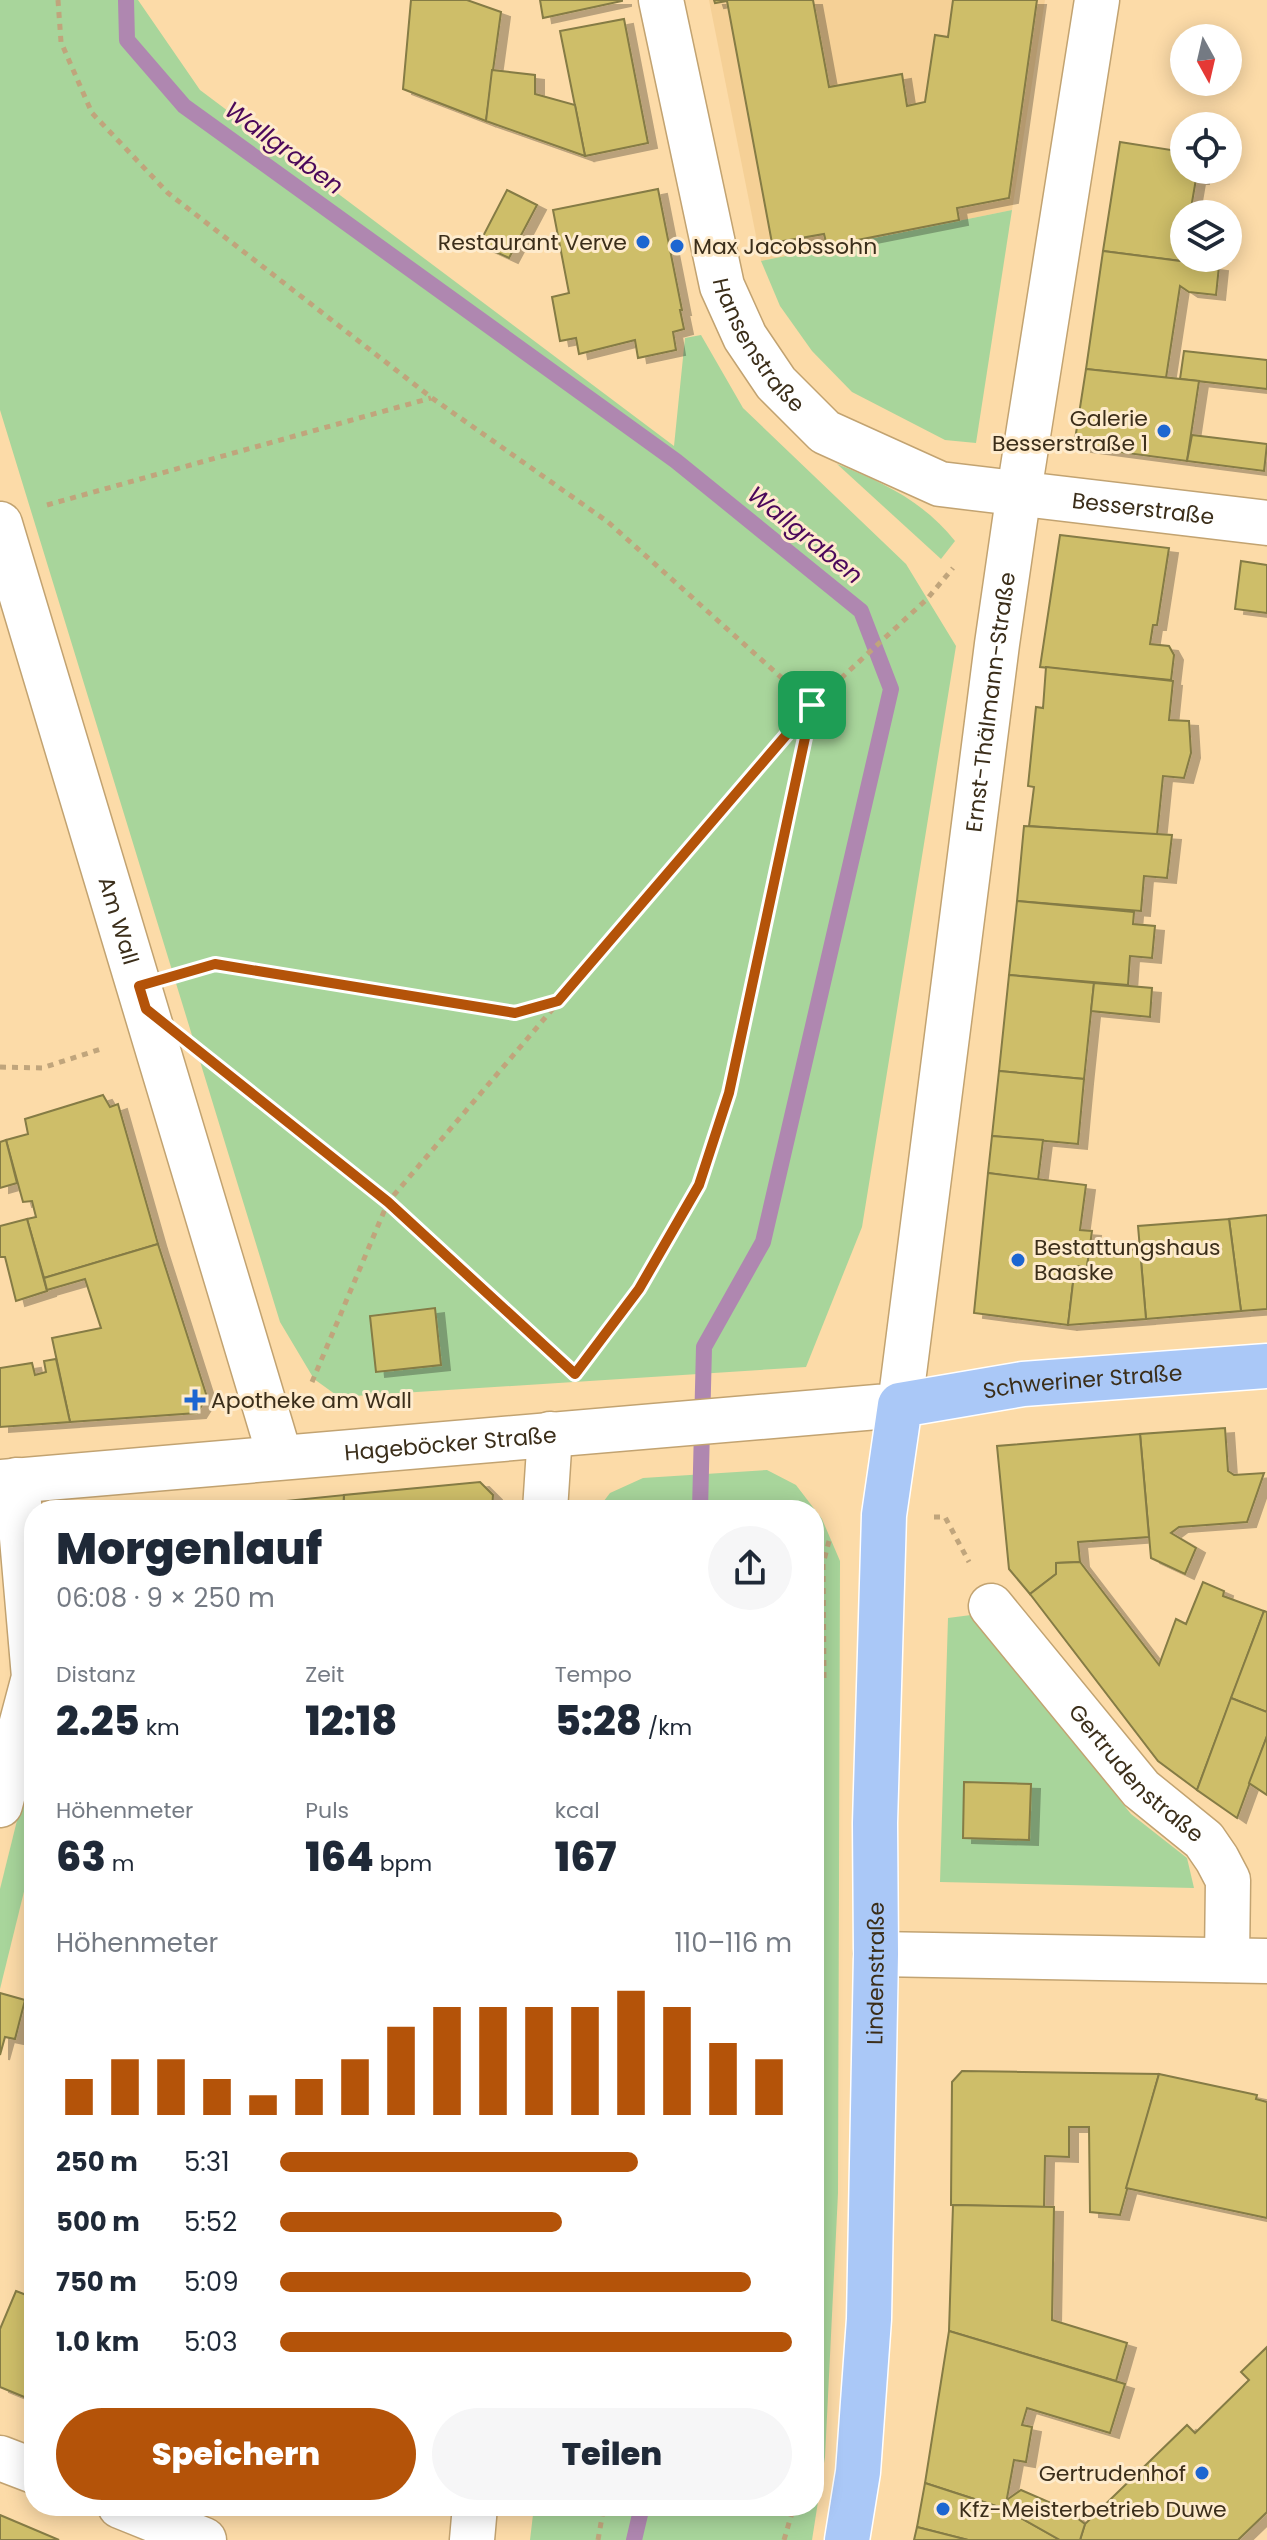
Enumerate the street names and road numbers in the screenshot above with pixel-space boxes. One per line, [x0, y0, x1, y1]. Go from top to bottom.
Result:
street label: Hansenstraße [705, 275, 812, 419]
street label: Besserstraße [1070, 485, 1216, 533]
street label: Ernst-Thälmann-Straße [958, 570, 1023, 834]
street label: Am Wall [91, 873, 146, 969]
street label: Schweriner Straße [981, 1357, 1183, 1407]
street label: Hageböcker Straße [343, 1419, 558, 1468]
street label: Gertrudenstraße [1061, 1697, 1210, 1850]
street label: Lindenstraße [859, 1902, 892, 2045]

